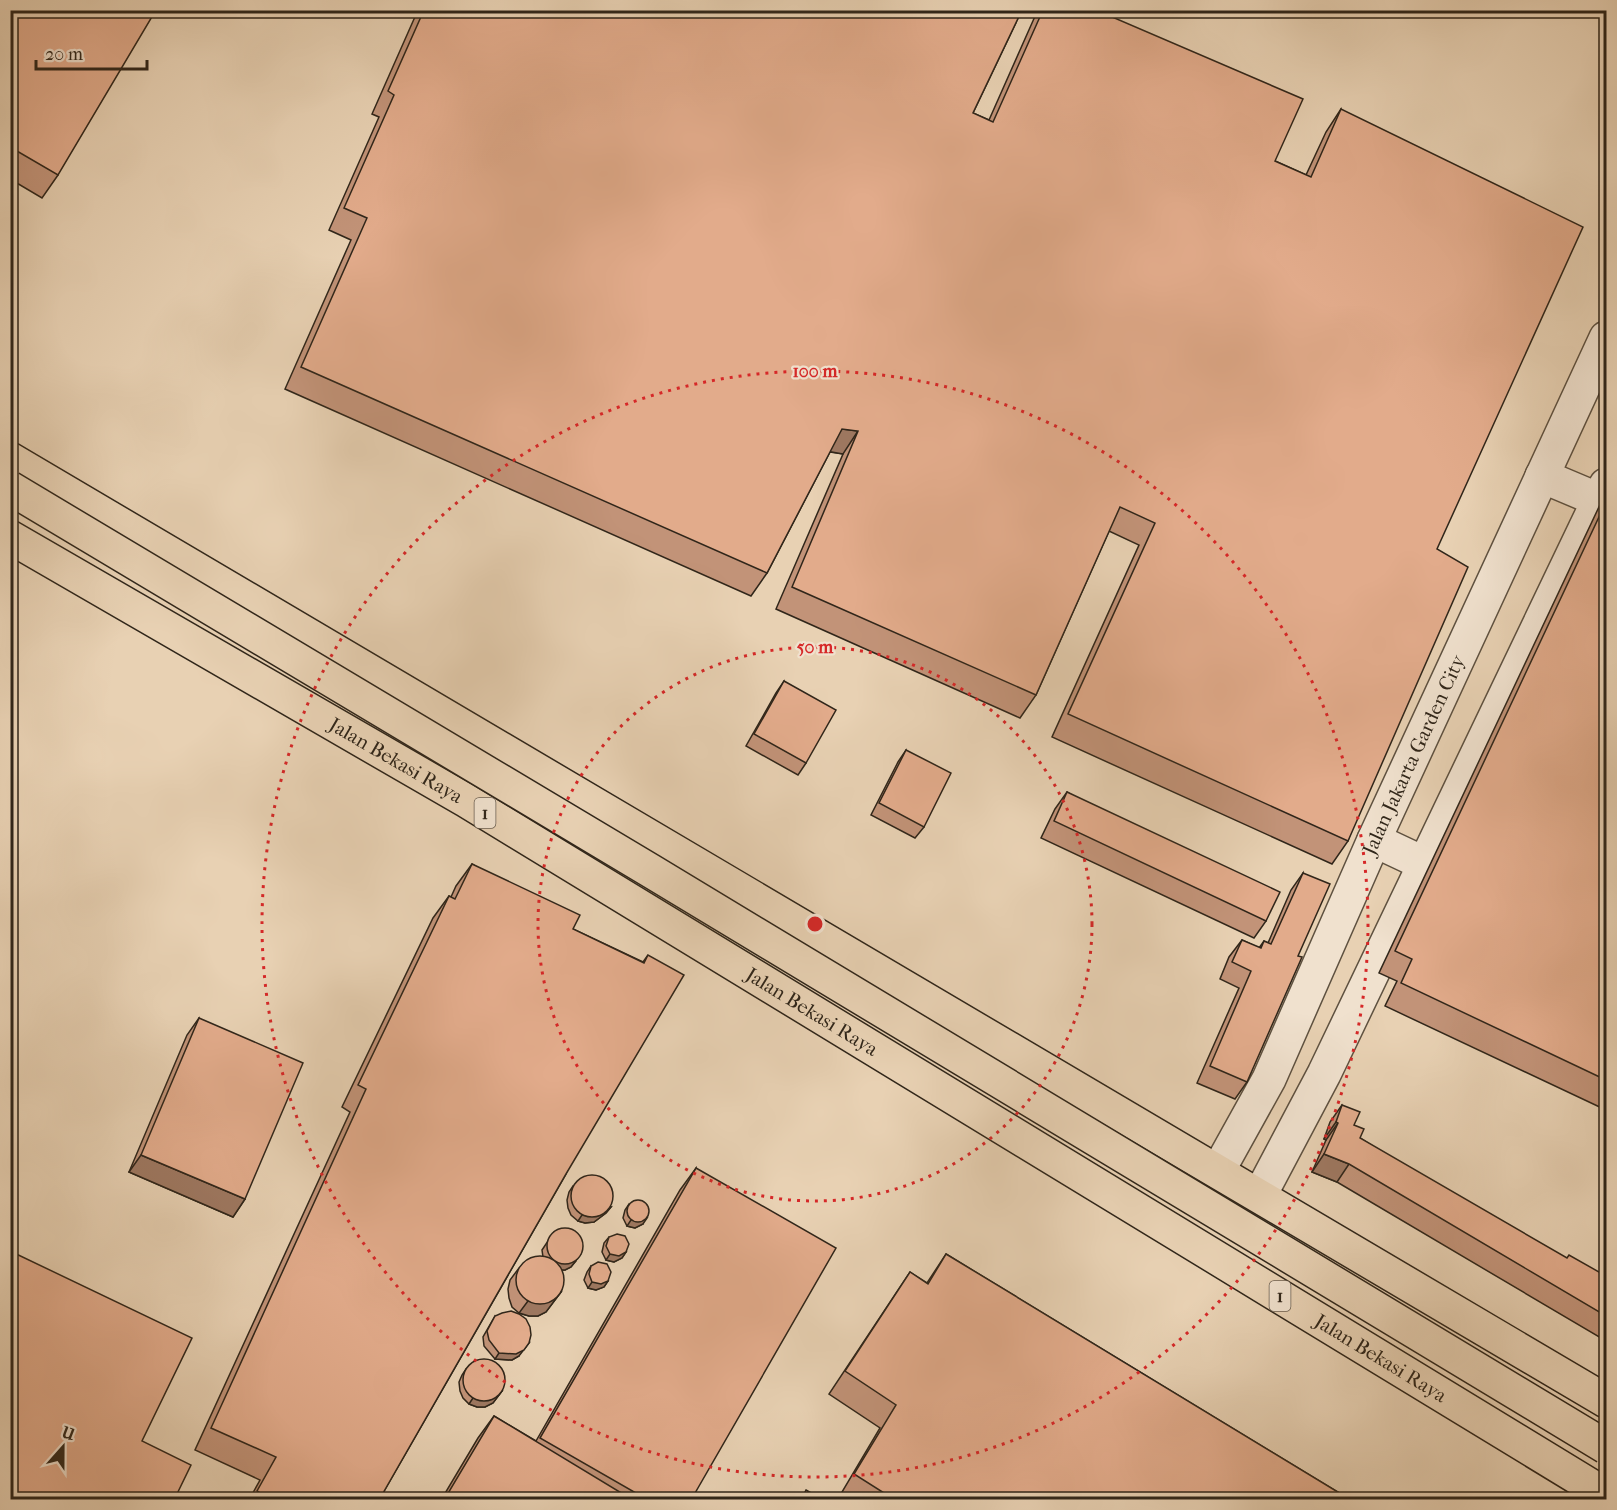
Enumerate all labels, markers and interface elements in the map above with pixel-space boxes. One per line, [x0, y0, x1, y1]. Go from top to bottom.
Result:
scale bar [36, 33, 147, 71]
text: 20 m [45, 44, 83, 65]
text: 100 m [792, 361, 839, 382]
text: 50 m [797, 637, 834, 658]
street label: Jalan Jakarta Garden City [1357, 650, 1470, 860]
street label: Jalan Bekasi Raya [323, 712, 467, 809]
road number: 1 [474, 798, 496, 828]
centre of rings [805, 914, 825, 934]
street label: Jalan Bekasi Raya [740, 962, 883, 1061]
road number: 1 [1270, 1281, 1290, 1311]
street label: Jalan Bekasi Raya [1309, 1308, 1452, 1408]
north arrow [33, 1417, 93, 1477]
text: U [58, 1422, 78, 1445]

